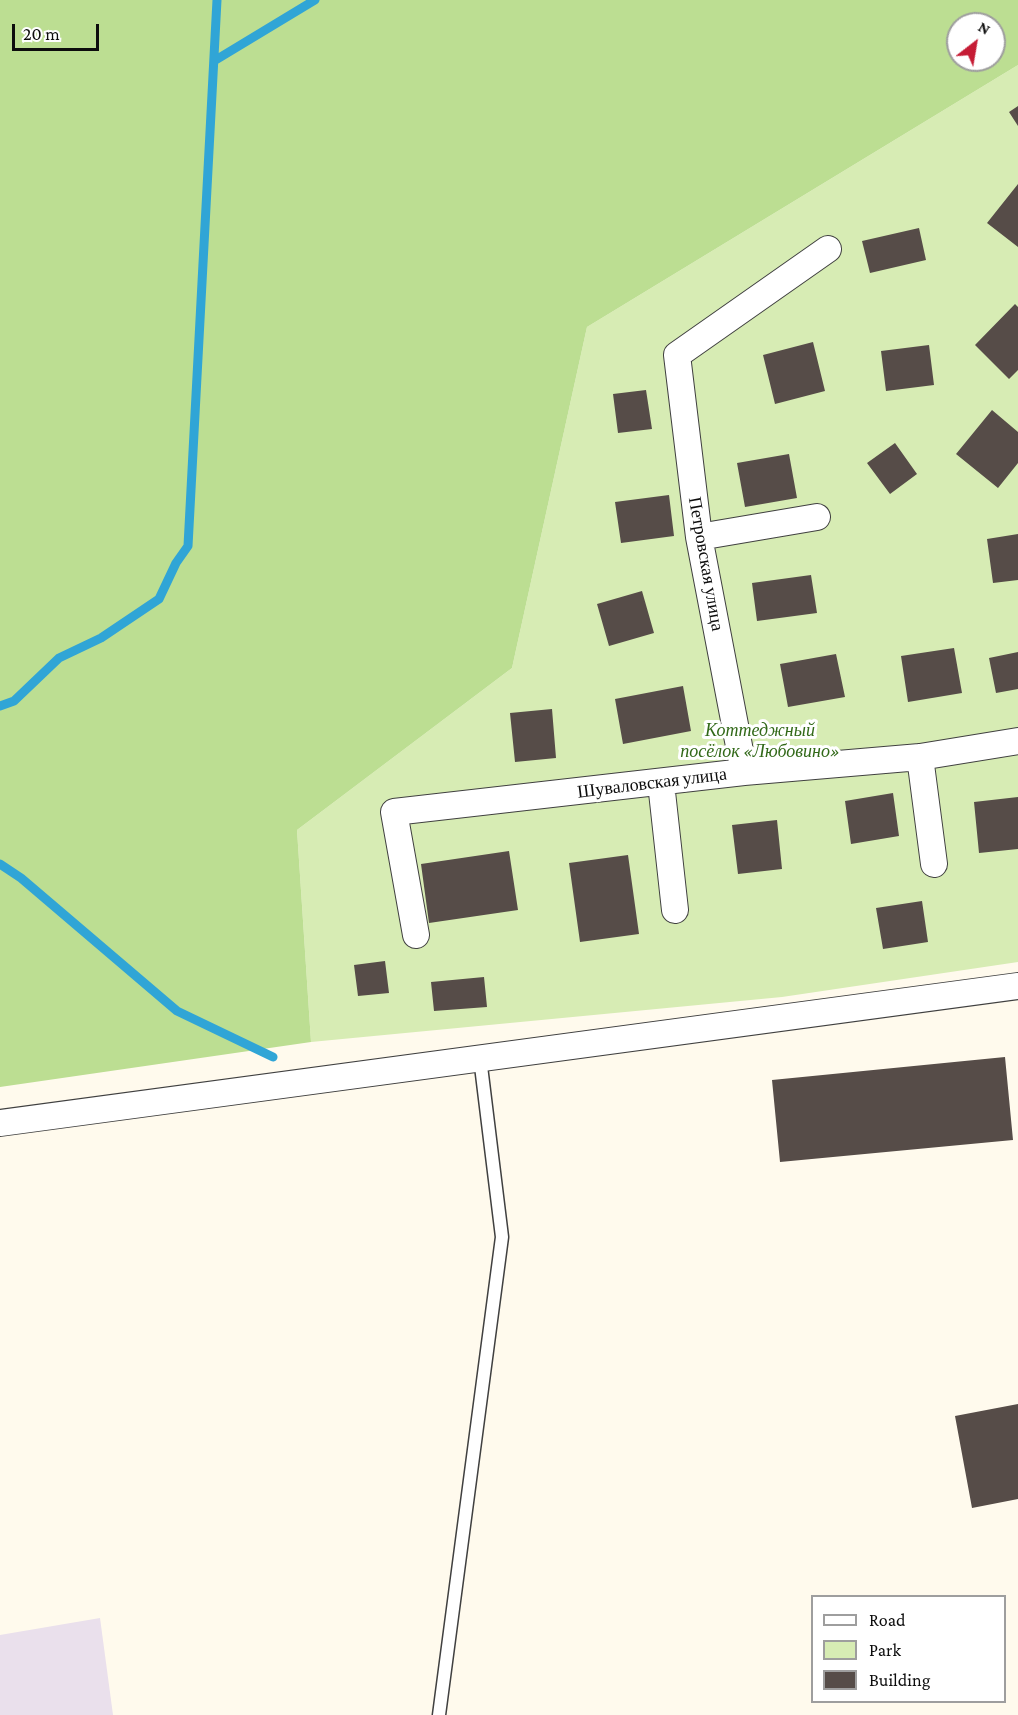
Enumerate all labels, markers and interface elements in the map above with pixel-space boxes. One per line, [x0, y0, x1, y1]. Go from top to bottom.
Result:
scale bar [15, 12, 102, 50]
north arrow [946, 12, 1006, 72]
text: N [975, 18, 994, 38]
text: 20 m [23, 24, 60, 44]
street label: Петровская улица [684, 495, 728, 633]
park label: Коттеджный посёлок «Любовино» [680, 719, 840, 762]
street label: Шуваловская улица [576, 763, 728, 803]
legend [811, 1595, 1006, 1703]
text: Road [869, 1610, 906, 1630]
text: Park [869, 1640, 901, 1660]
text: Building [869, 1670, 930, 1690]

